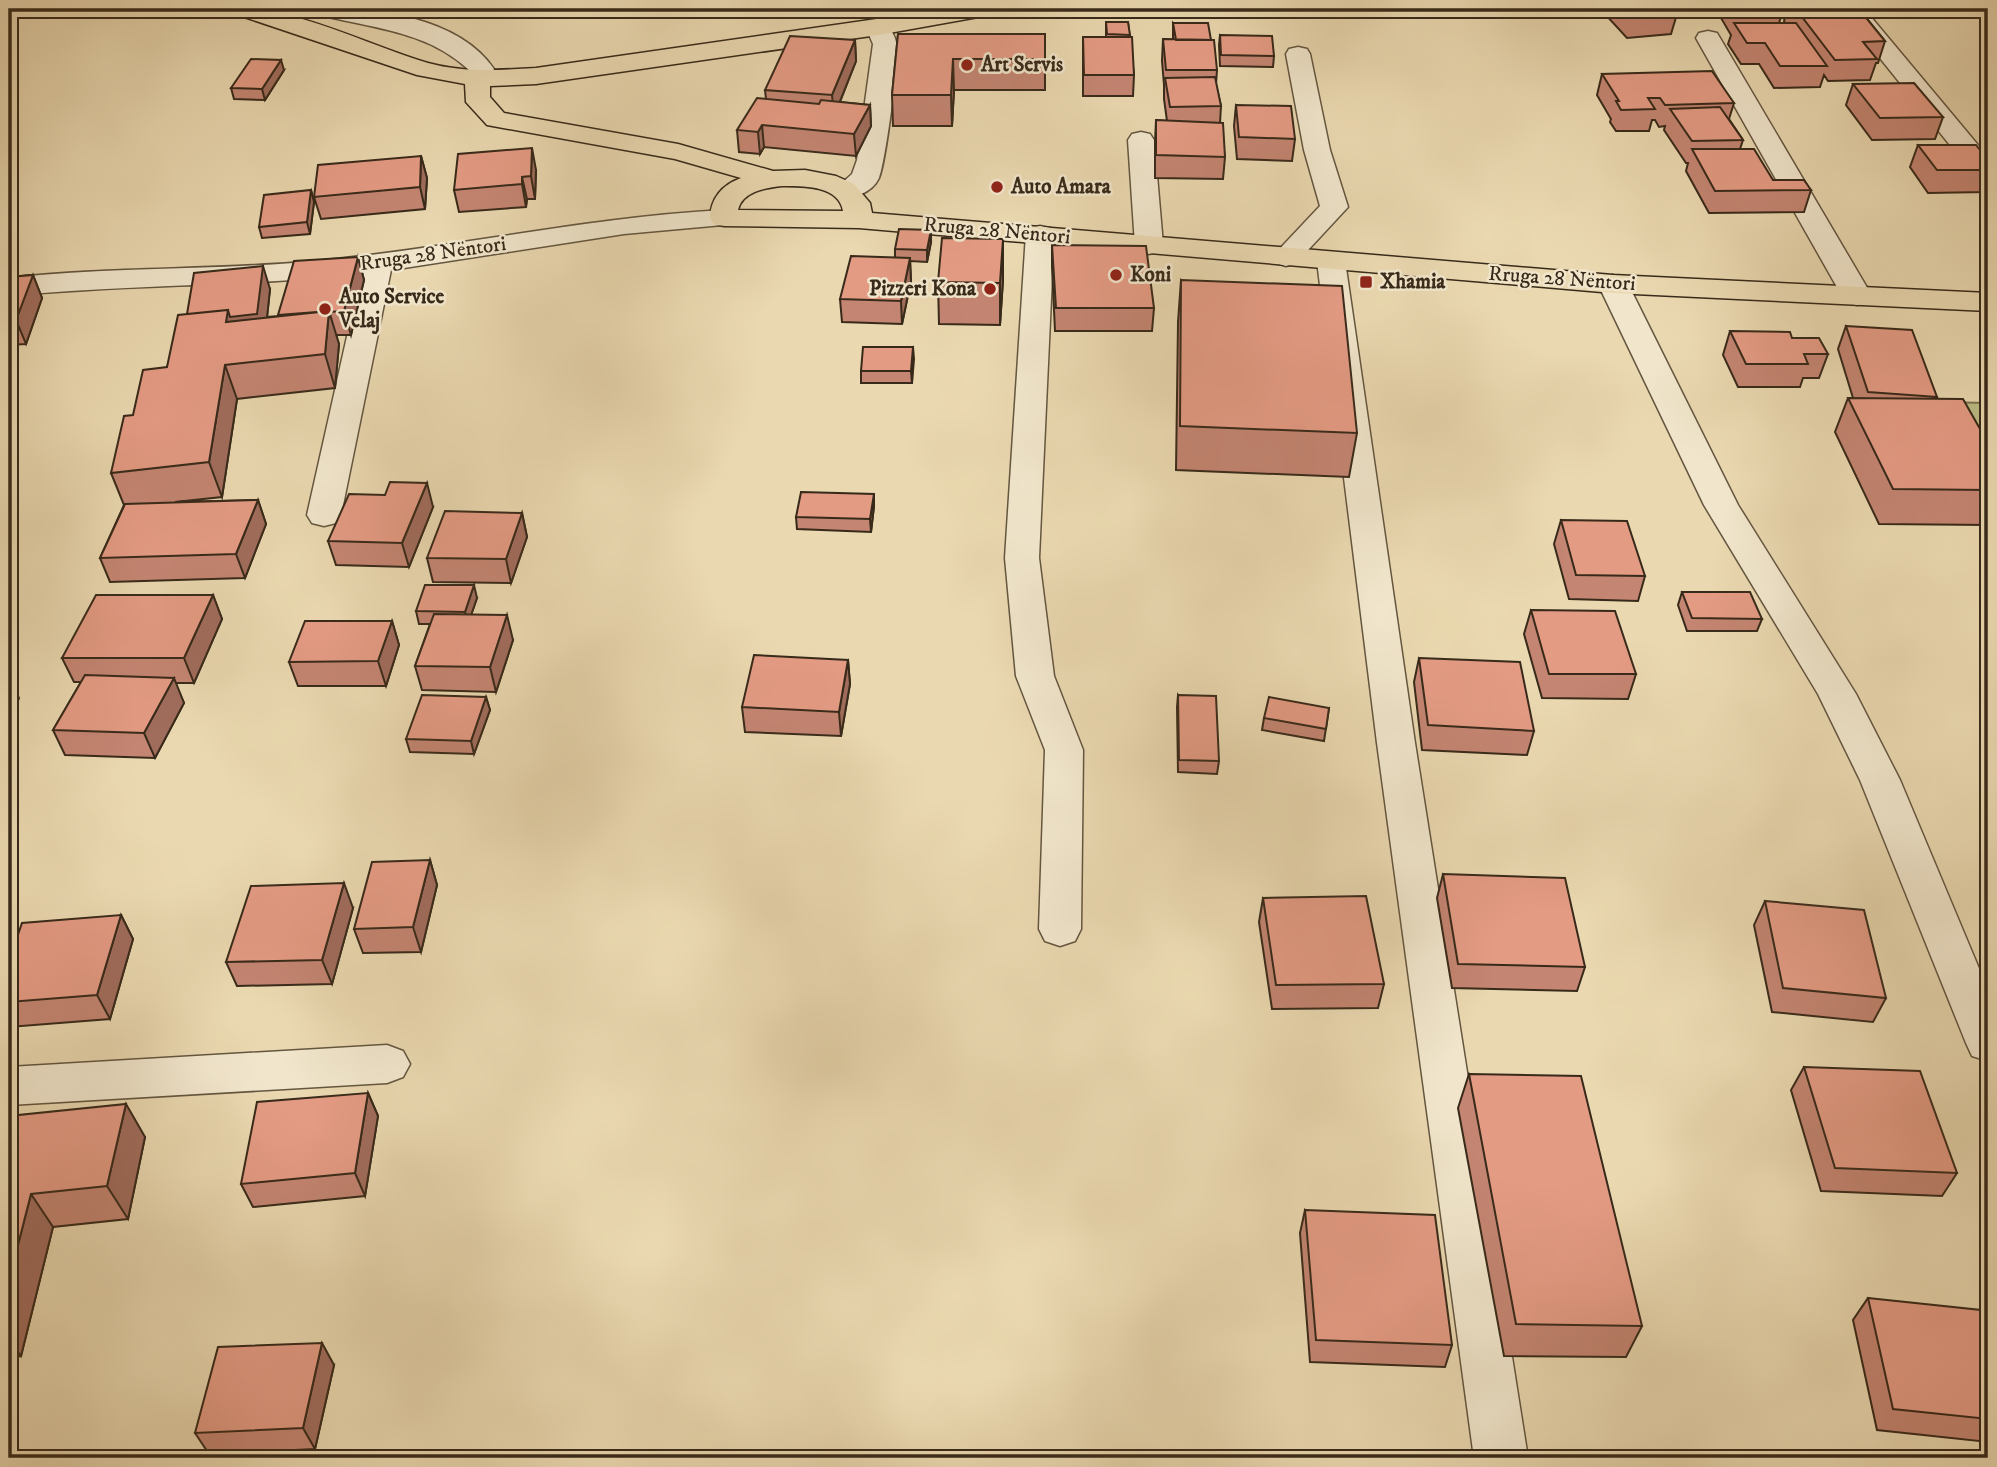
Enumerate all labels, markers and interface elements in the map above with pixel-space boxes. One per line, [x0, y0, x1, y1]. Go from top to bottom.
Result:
place label: Art Servis [980, 52, 1063, 78]
marker: Art Servis [959, 57, 975, 73]
place label: Auto Amara [1010, 174, 1112, 200]
marker: Auto Amara [989, 179, 1005, 195]
street label: Rruga 28 Nëntori [922, 212, 1072, 250]
street label: Rruga 28 Nëntori [358, 231, 508, 277]
street label: Rruga 28 Nëntori [1488, 261, 1636, 297]
place label: Koni [1130, 262, 1172, 288]
marker: Koni [1108, 267, 1124, 283]
place label: Xhamia [1380, 269, 1446, 295]
marker: Xhamia [1358, 274, 1374, 290]
place label: Pizzeri Kona [869, 276, 977, 302]
marker: Pizzeri Kona [982, 281, 998, 297]
place label: Auto Service Velaj [338, 284, 444, 335]
marker: Auto Service Velaj [317, 301, 333, 317]

